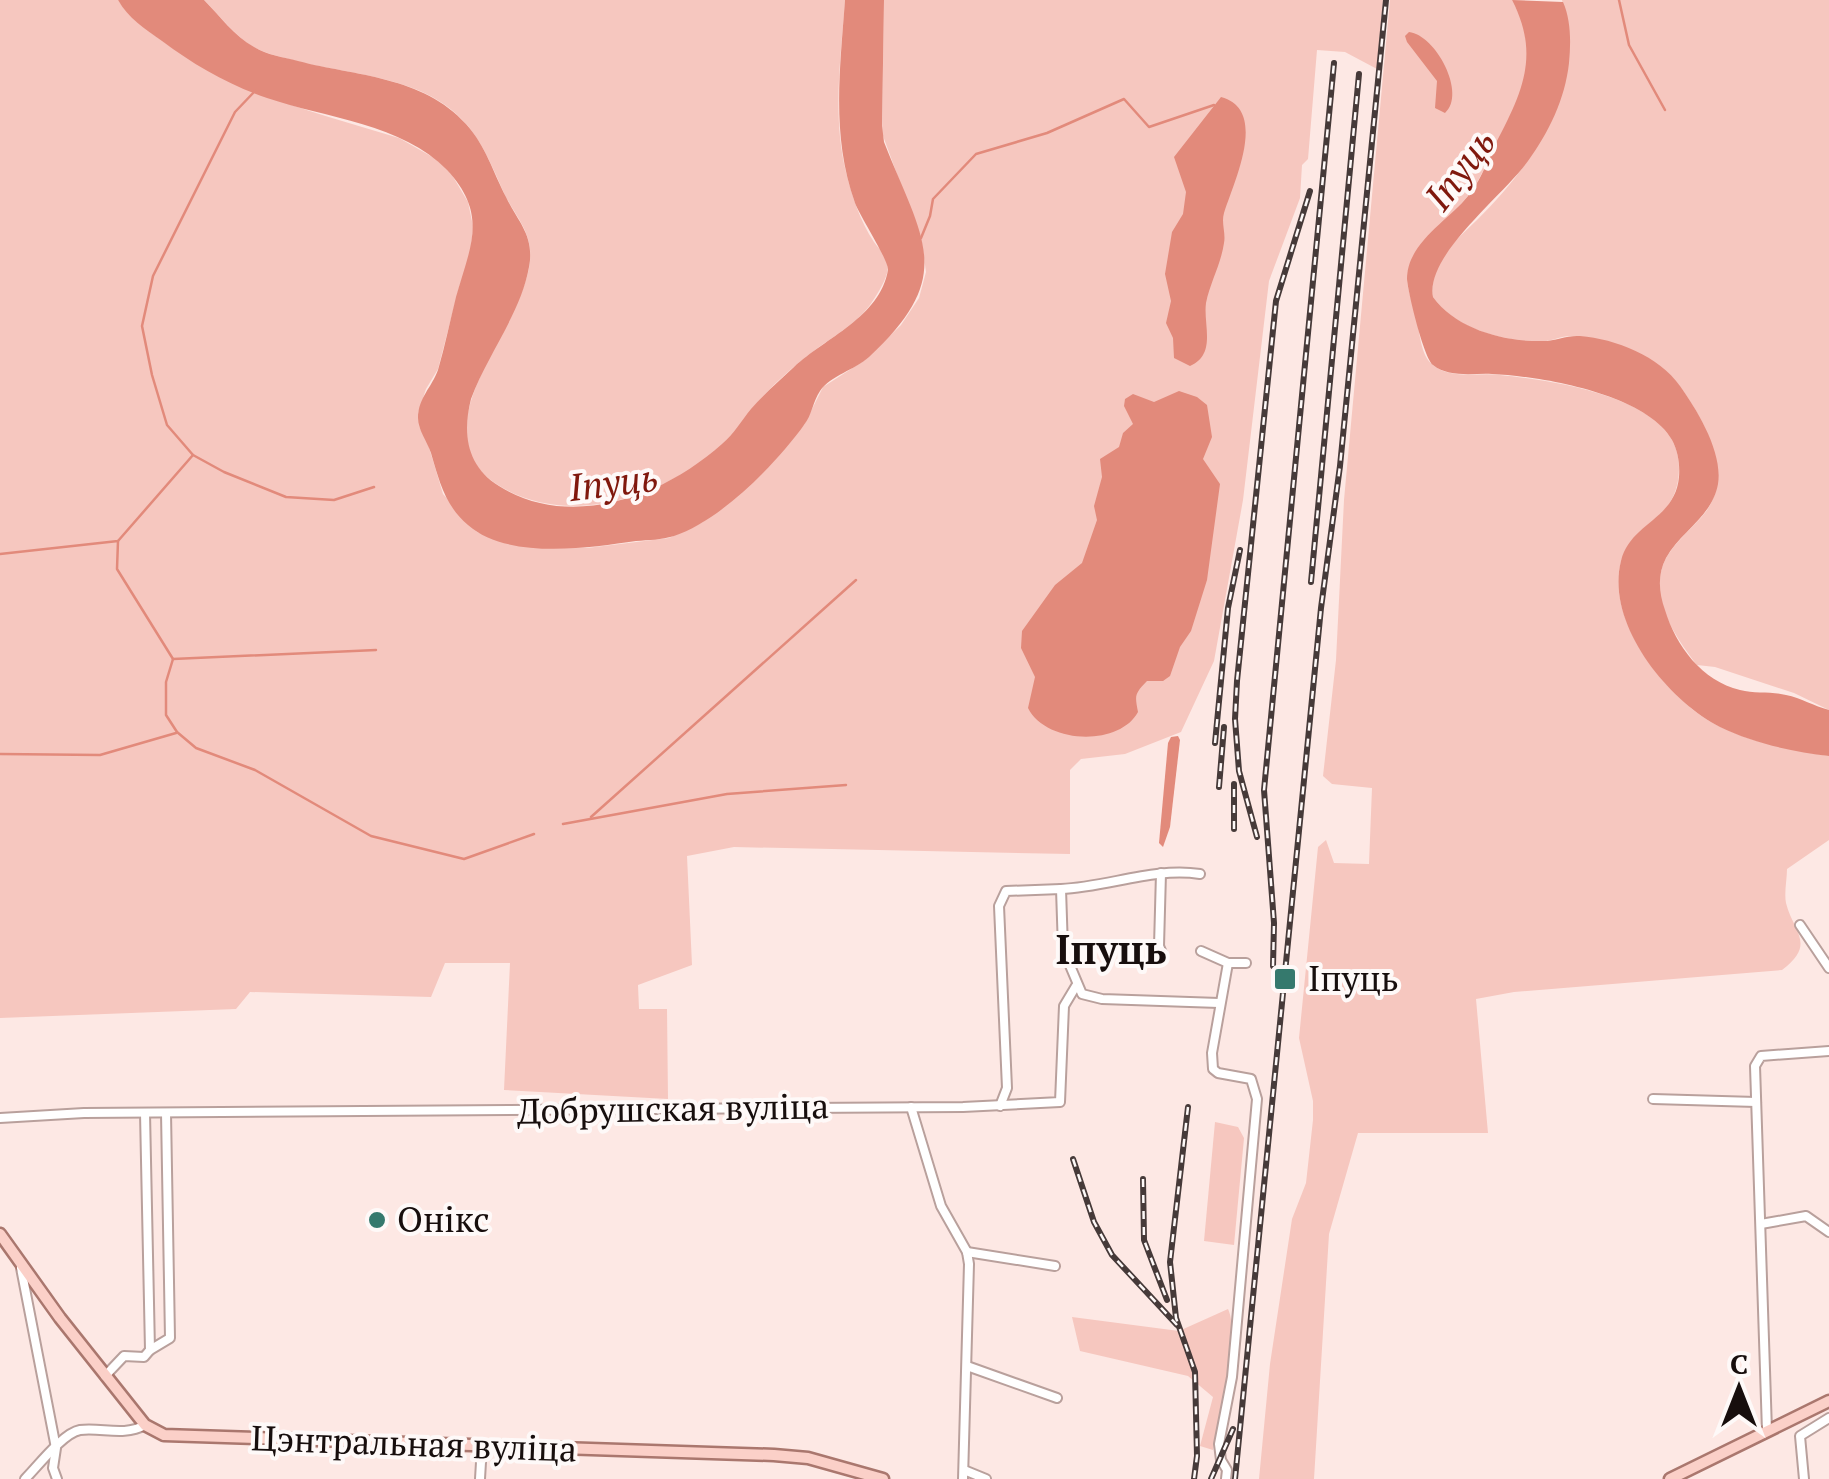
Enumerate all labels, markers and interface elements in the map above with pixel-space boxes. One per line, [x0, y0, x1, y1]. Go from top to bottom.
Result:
water label: Іпуць [1412, 119, 1506, 221]
water label: Іпуць [565, 452, 660, 512]
district label: Іпуць [1055, 922, 1167, 975]
place label: Іпуць [1308, 955, 1399, 1001]
marker: Іпуць [1272, 966, 1298, 992]
street label: Добрушская вуліца [517, 1082, 829, 1134]
place label: Онікс [397, 1196, 490, 1242]
marker: Онікс [366, 1209, 388, 1231]
north arrow [1689, 1339, 1789, 1439]
text: С [1730, 1345, 1748, 1382]
street label: Цэнтральная вуліца [250, 1414, 578, 1472]

